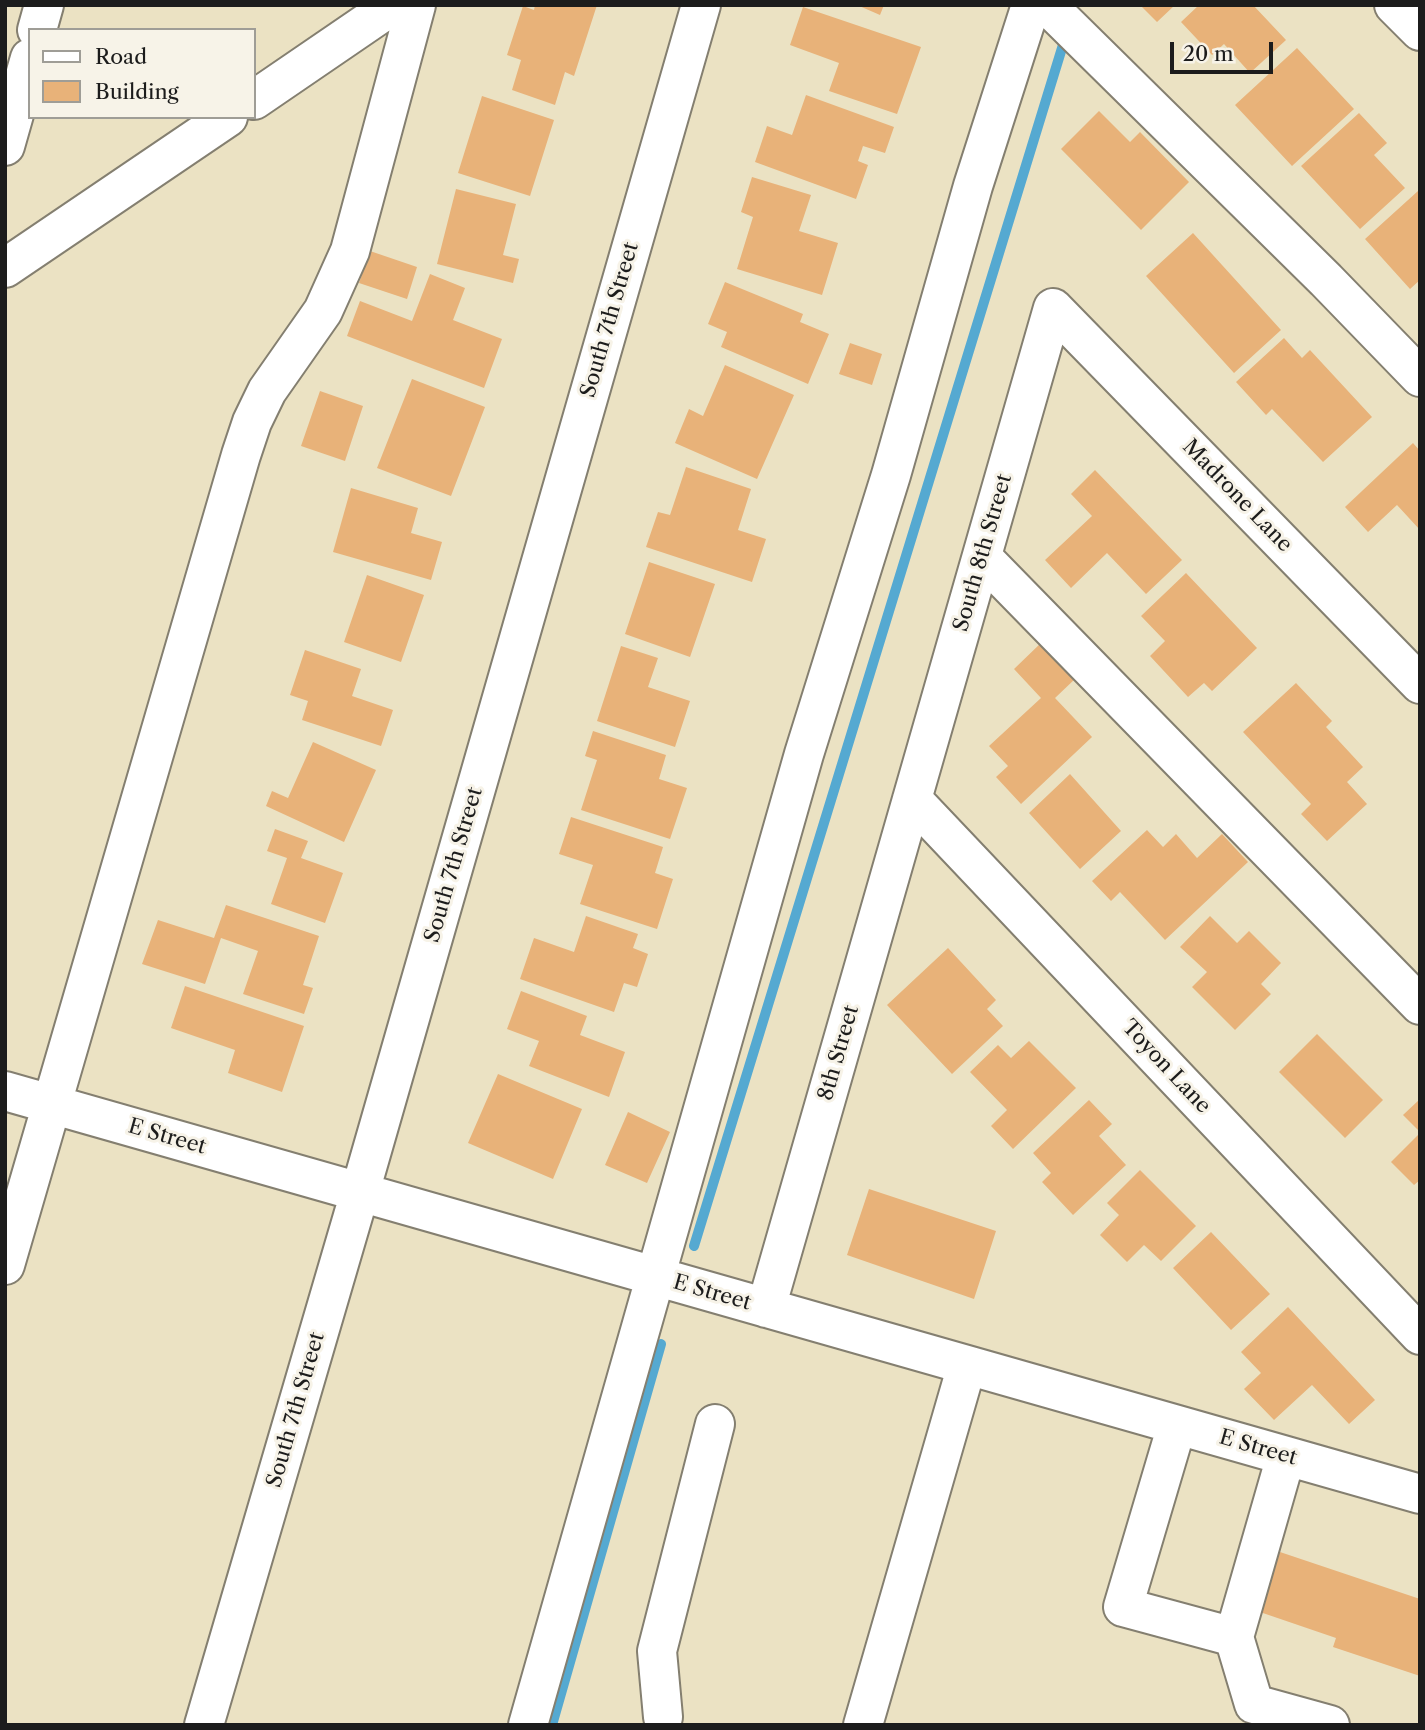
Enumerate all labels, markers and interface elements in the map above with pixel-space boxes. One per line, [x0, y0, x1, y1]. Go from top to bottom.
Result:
legend [28, 28, 256, 119]
scale bar [1173, 28, 1276, 72]
text: 20 m [1183, 41, 1234, 66]
text: Road [95, 44, 147, 69]
text: Building [95, 79, 179, 104]
street label: South 7th Street [576, 239, 644, 401]
street label: Madrone Lane [1177, 435, 1297, 557]
street label: South 8th Street [948, 471, 1018, 635]
street label: South 7th Street [420, 784, 488, 946]
street label: 8th Street [813, 1002, 865, 1104]
street label: Toyon Lane [1116, 1015, 1216, 1119]
street label: E Street [125, 1114, 209, 1160]
street label: E Street [670, 1270, 754, 1316]
street label: South 7th Street [262, 1329, 330, 1491]
street label: E Street [1216, 1425, 1300, 1471]

